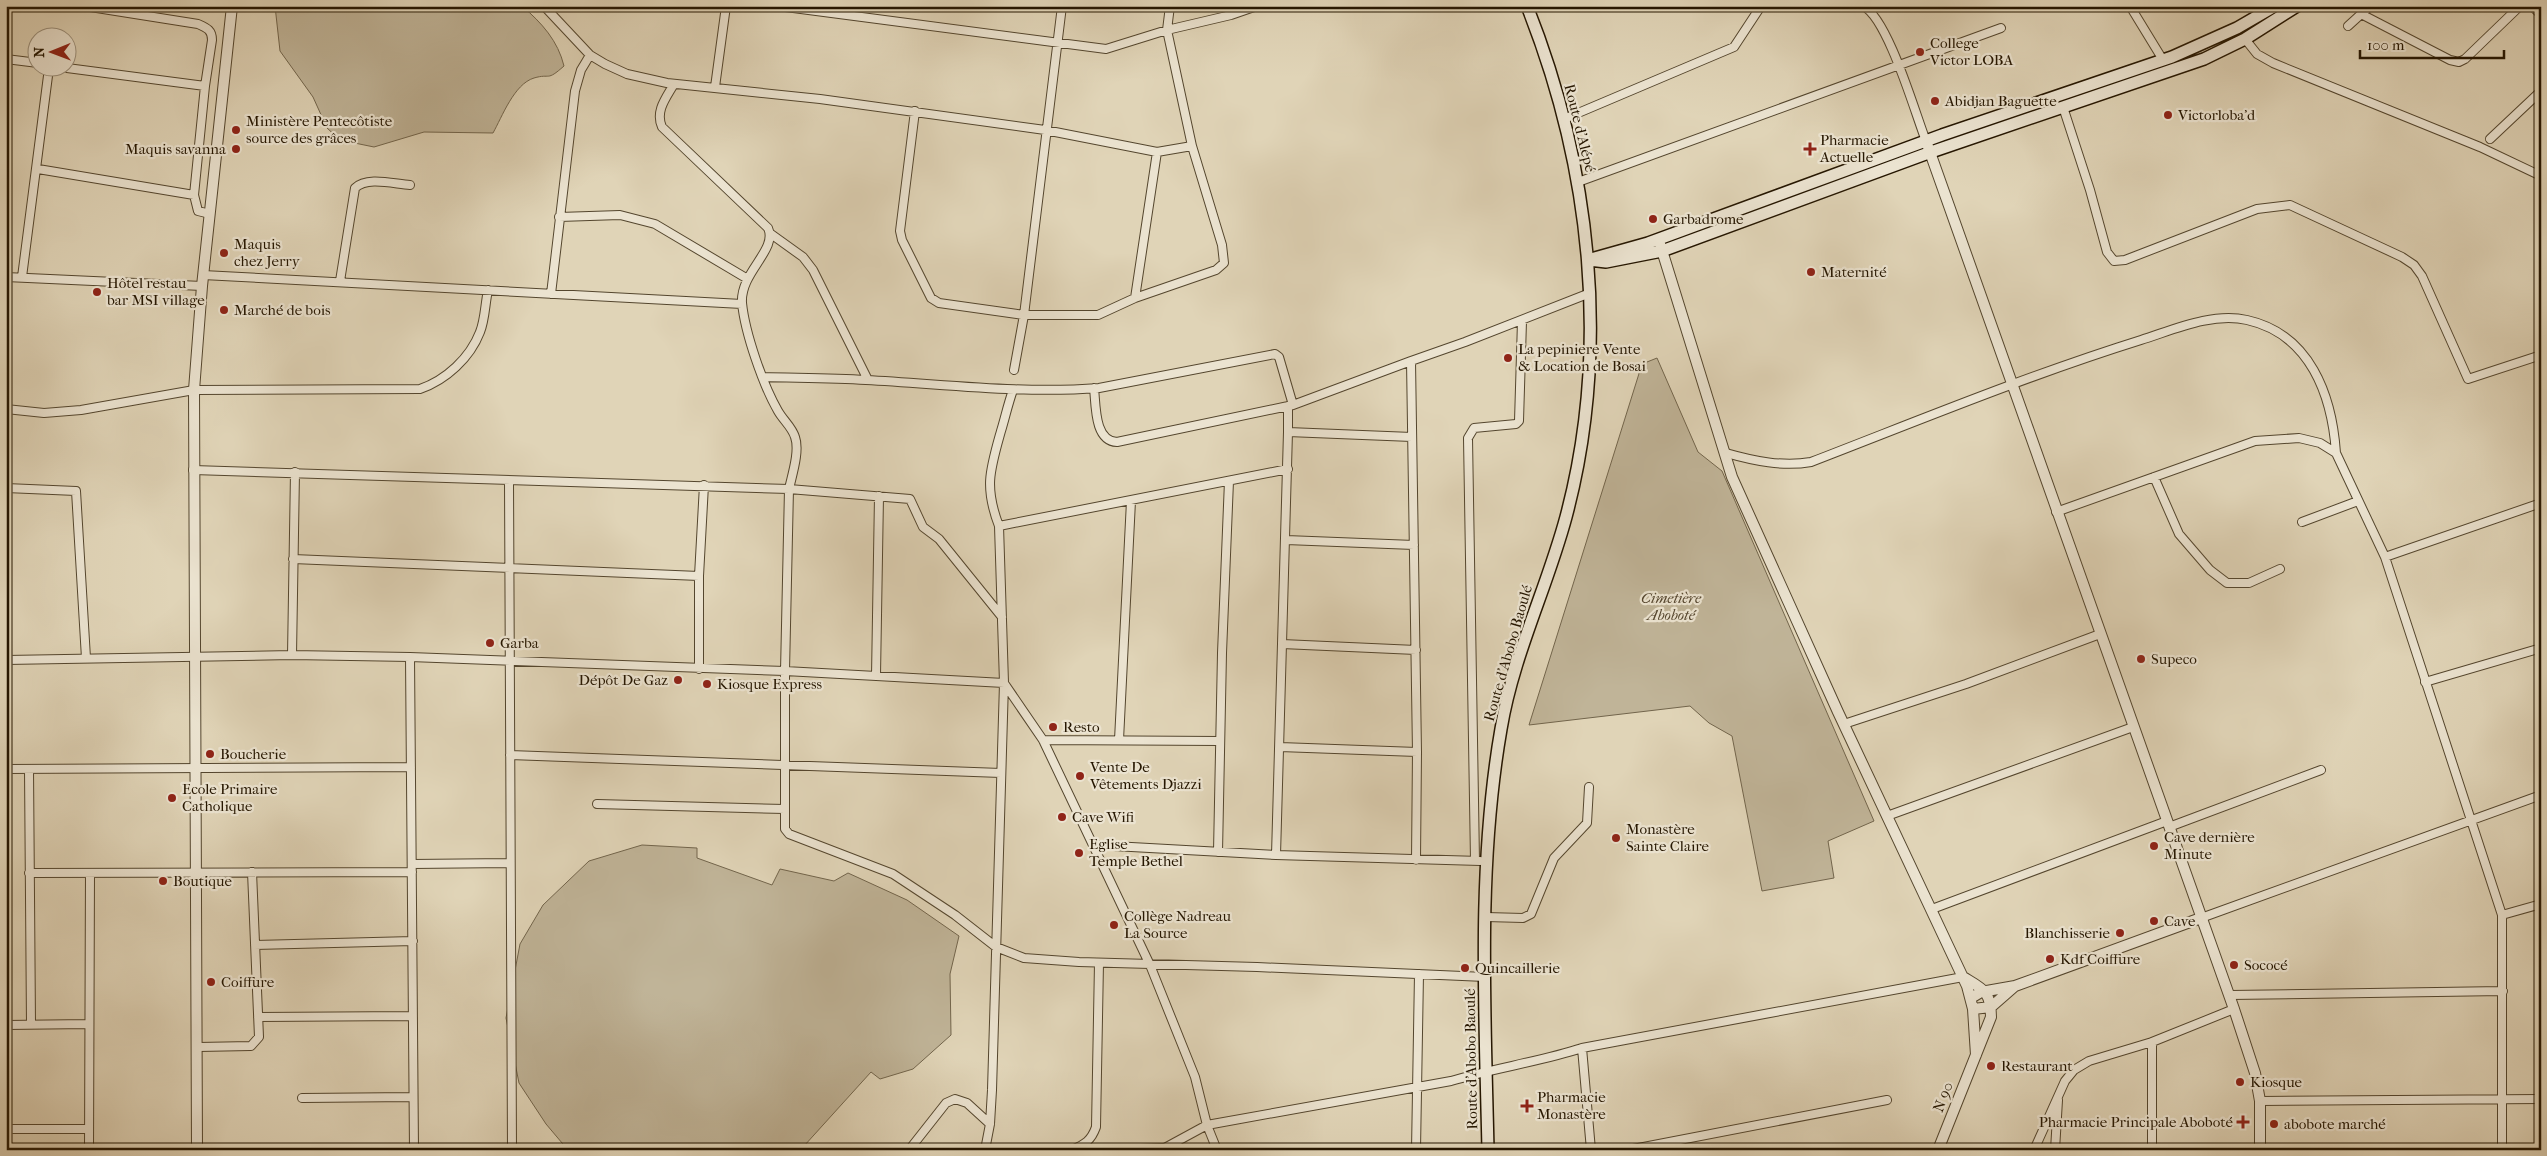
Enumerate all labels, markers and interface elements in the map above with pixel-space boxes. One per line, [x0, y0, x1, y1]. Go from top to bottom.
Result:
north arrow [28, 28, 78, 78]
scale bar [2360, 28, 2503, 60]
place label: College Victor LOBA [1929, 34, 2014, 69]
text: 100 m [2367, 36, 2405, 54]
text: N [31, 46, 48, 58]
marker: College Victor LOBA [1914, 46, 1926, 58]
street label: Route d'Alépé [1560, 82, 1600, 174]
place label: Abidjan Baguette [1944, 92, 2057, 110]
marker: Abidjan Baguette [1929, 95, 1941, 107]
place label: Victorloba'd [2177, 106, 2256, 124]
marker: Victorloba'd [2162, 109, 2174, 121]
place label: Ministère Pentecôtiste source des grâces [246, 112, 393, 147]
marker: Ministère Pentecôtiste source des grâces [230, 124, 242, 136]
place label: Pharmacie Actuelle [1819, 131, 1889, 166]
place label: Maquis savanna [125, 140, 227, 158]
marker: Maquis savanna [230, 143, 242, 155]
marker: Pharmacie Actuelle [1804, 143, 1816, 155]
place label: Garbadrome [1663, 210, 1744, 228]
marker: Garbadrome [1647, 213, 1659, 225]
place label: Maquis chez Jerry [234, 235, 301, 270]
marker: Maquis chez Jerry [218, 247, 230, 259]
place label: Maternité [1821, 263, 1887, 281]
marker: Maternité [1805, 266, 1817, 278]
place label: Hôtel restau bar MSI village [106, 274, 205, 309]
marker: Hôtel restau bar MSI village [91, 286, 103, 298]
place label: Marché de bois [234, 301, 331, 319]
marker: Marché de bois [218, 304, 230, 316]
place label: La pepiniere Vente & Location de Bosai [1518, 340, 1647, 375]
marker: La pepiniere Vente & Location de Bosai [1502, 352, 1514, 364]
street label: Route d'Abobo Baoulé [1480, 582, 1536, 723]
park label: Cimetière Aboboté [1641, 589, 1702, 624]
place label: Garba [500, 634, 540, 652]
marker: Garba [484, 637, 496, 649]
place label: Supeco [2151, 650, 2197, 668]
marker: Supeco [2135, 653, 2147, 665]
place label: Dépôt De Gaz [579, 671, 668, 689]
marker: Dépôt De Gaz [672, 674, 684, 686]
place label: Kiosque Express [717, 675, 822, 693]
marker: Kiosque Express [701, 678, 713, 690]
place label: Resto [1063, 718, 1100, 736]
marker: Resto [1047, 721, 1059, 733]
place label: Boucherie [220, 745, 287, 763]
marker: Boucherie [204, 748, 216, 760]
place label: Vente De Vêtements Djazzi [1089, 758, 1202, 793]
marker: Vente De Vêtements Djazzi [1074, 770, 1086, 782]
place label: Ecole Primaire Catholique [182, 780, 278, 815]
marker: Ecole Primaire Catholique [166, 792, 178, 804]
place label: Cave Wifi [1072, 808, 1135, 826]
marker: Cave Wifi [1056, 811, 1068, 823]
place label: Monastère Sainte Claire [1626, 820, 1710, 855]
place label: Cave dernière Minute [2164, 828, 2255, 863]
marker: Monastère Sainte Claire [1610, 832, 1622, 844]
place label: Eglise Temple Bethel [1089, 835, 1183, 870]
marker: Cave dernière Minute [2148, 840, 2160, 852]
marker: Eglise Temple Bethel [1073, 847, 1085, 859]
place label: Boutique [173, 872, 233, 890]
marker: Boutique [157, 875, 169, 887]
place label: Collège Nadreau La Source [1124, 907, 1232, 942]
place label: Cave [2164, 912, 2196, 930]
marker: Cave [2148, 915, 2160, 927]
marker: Collège Nadreau La Source [1108, 919, 1120, 931]
place label: Blanchisserie [2024, 924, 2111, 942]
marker: Blanchisserie [2114, 927, 2126, 939]
place label: Kdf Coiffure [2060, 950, 2141, 968]
marker: Kdf Coiffure [2044, 953, 2056, 965]
place label: Sococé [2244, 956, 2288, 974]
place label: Quincaillerie [1475, 959, 1560, 977]
marker: Sococé [2228, 959, 2240, 971]
marker: Quincaillerie [1459, 962, 1471, 974]
place label: Coiffure [221, 973, 275, 991]
marker: Coiffure [205, 976, 217, 988]
street label: Route d'Abobo Baoulé [1461, 988, 1481, 1130]
place label: Restaurant [2001, 1057, 2073, 1075]
marker: Restaurant [1985, 1060, 1997, 1072]
place label: Kiosque [2250, 1073, 2303, 1091]
marker: Kiosque [2234, 1076, 2246, 1088]
street label: N 90 [1929, 1079, 1957, 1115]
place label: Pharmacie Monastère [1537, 1088, 1606, 1123]
marker: Pharmacie Monastère [1521, 1100, 1533, 1112]
place label: Pharmacie Principale Aboboté [2039, 1113, 2234, 1131]
place label: abobote marché [2284, 1115, 2386, 1133]
marker: Pharmacie Principale Aboboté [2237, 1116, 2249, 1128]
marker: abobote marché [2268, 1118, 2280, 1130]

